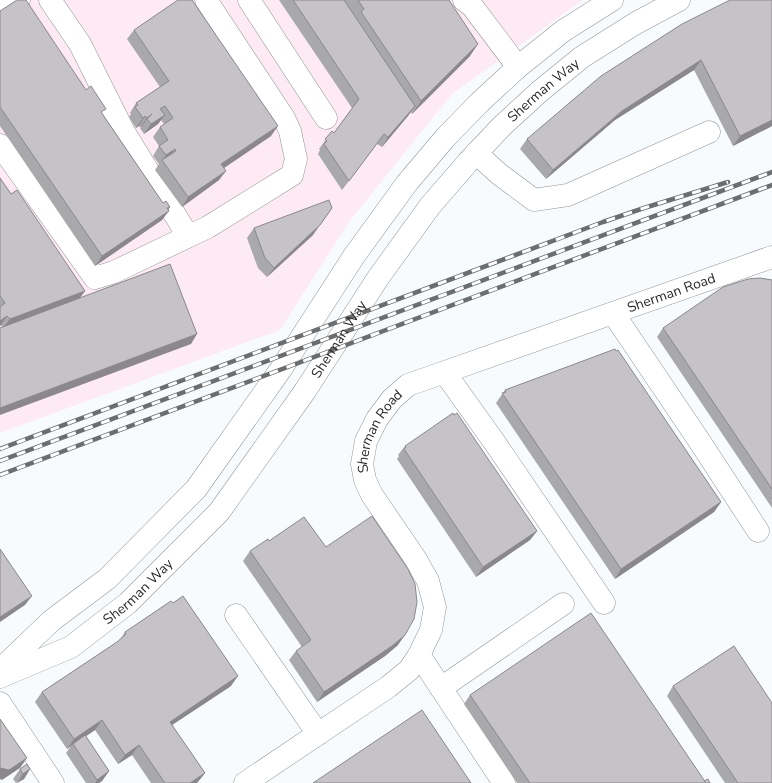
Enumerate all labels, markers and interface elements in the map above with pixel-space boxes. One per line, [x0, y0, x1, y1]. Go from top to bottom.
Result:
street label: Sherman Way [503, 54, 584, 126]
street label: Sherman Road [625, 269, 718, 317]
street label: Sherman Way [307, 296, 372, 382]
street label: Sherman Road [353, 385, 407, 475]
street label: Sherman Way [99, 554, 178, 629]

